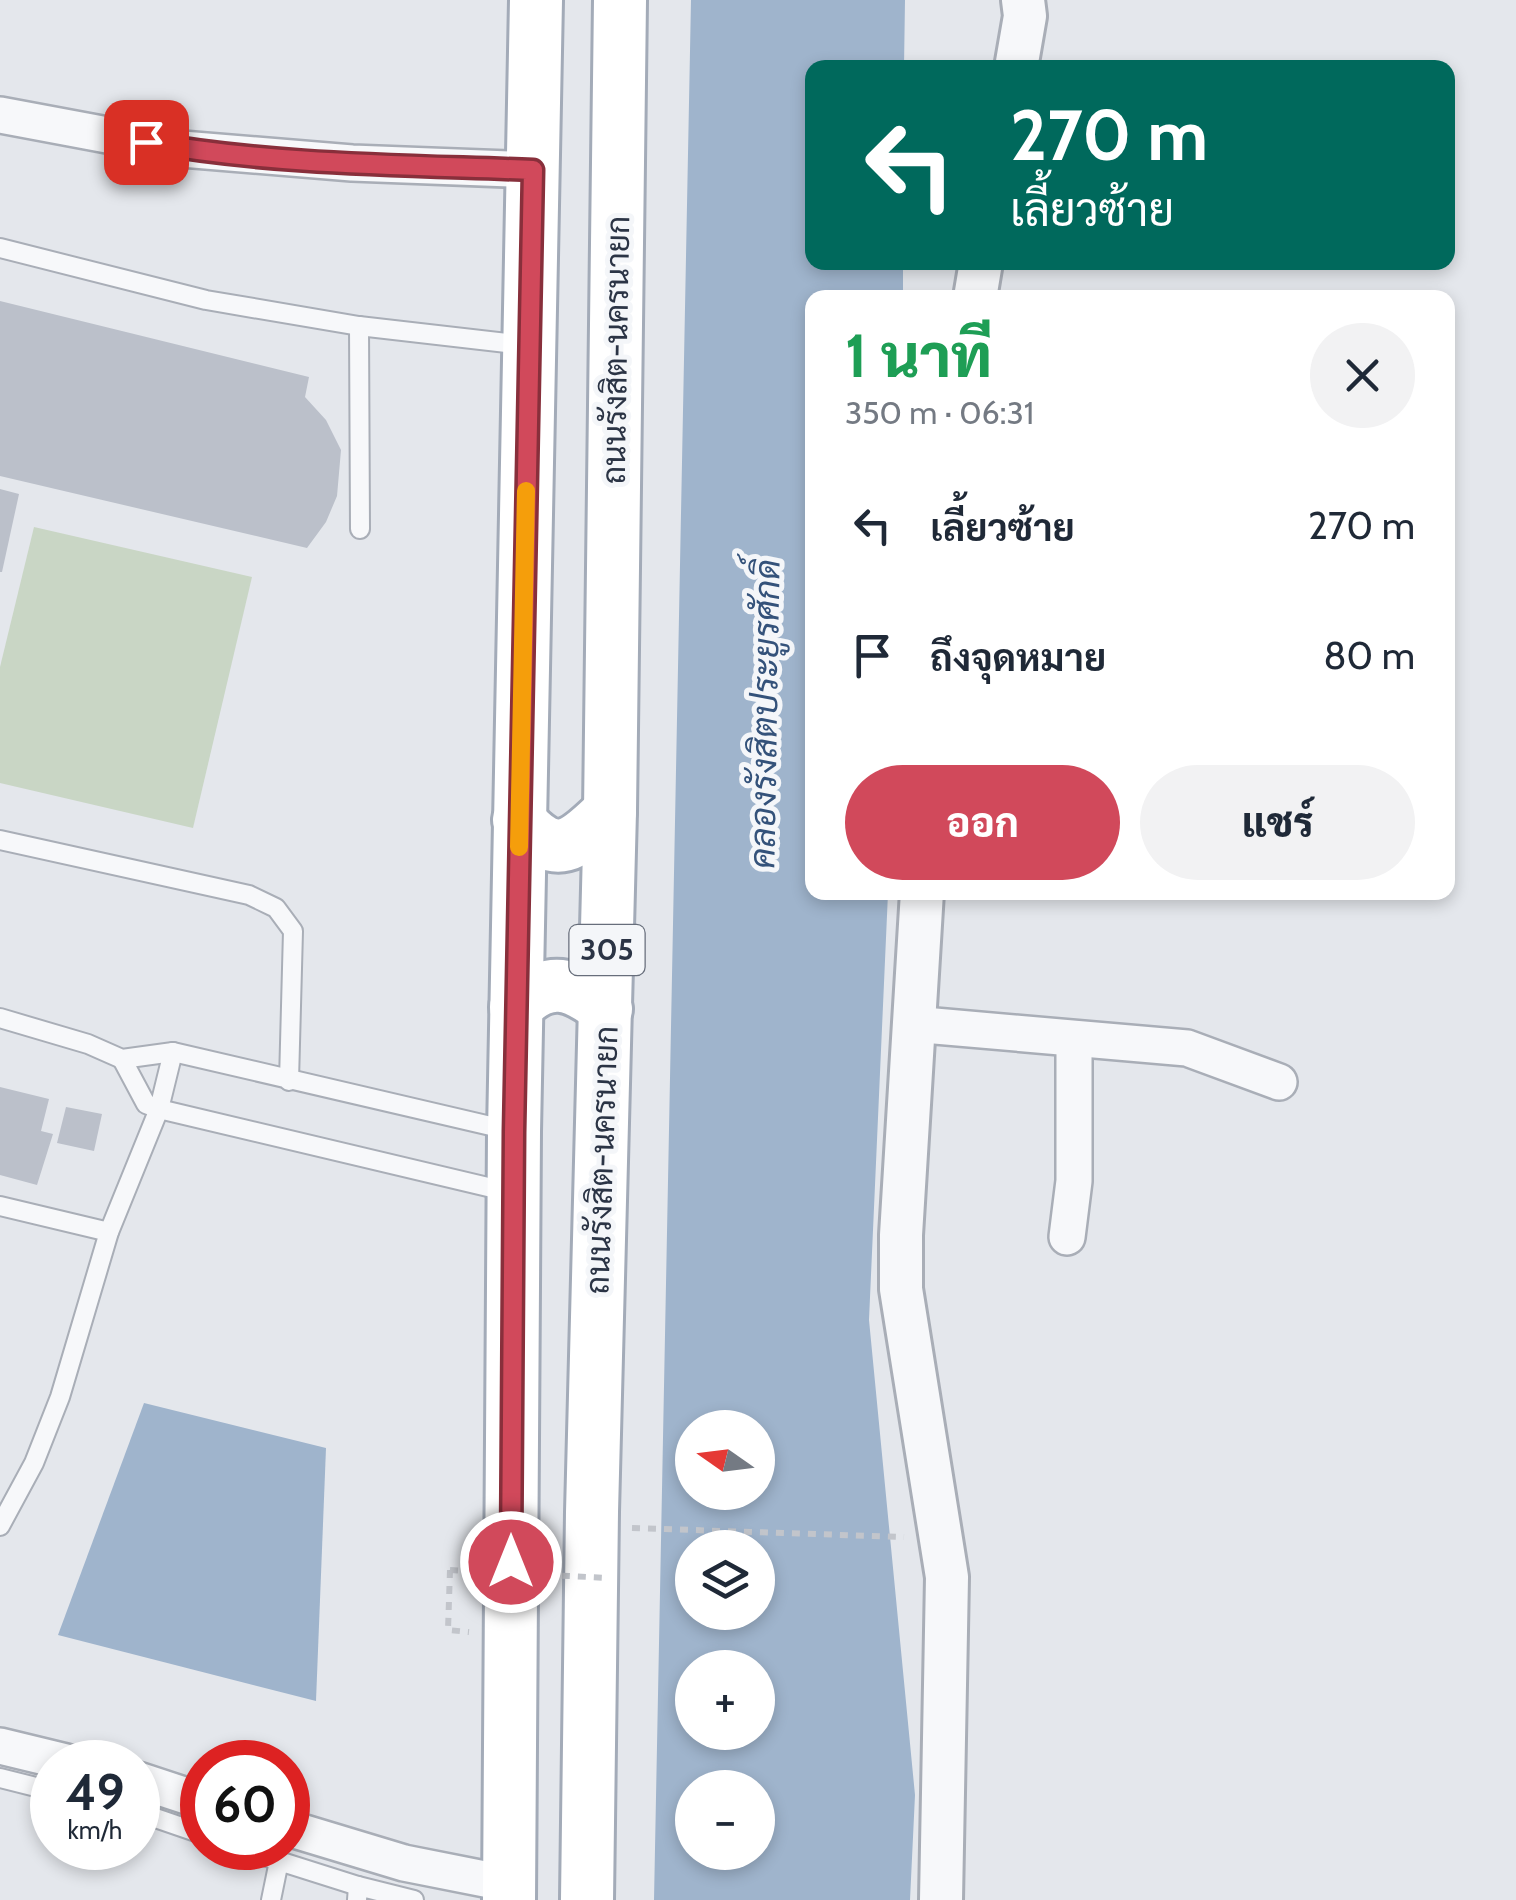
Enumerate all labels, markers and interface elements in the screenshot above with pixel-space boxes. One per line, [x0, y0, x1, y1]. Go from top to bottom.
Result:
text: 270 m [1010, 92, 1208, 178]
pin [104, 100, 189, 185]
icon: left [845, 100, 975, 230]
icon: arrive [119, 115, 174, 170]
text: เลี้ยวซ้าย [1010, 183, 1174, 237]
street label: ถนนรังสิต-นครนายก [594, 215, 637, 485]
text: 1 นาที [845, 319, 992, 392]
button: close [1310, 323, 1415, 428]
text: 350 m · 06:31 [845, 393, 1034, 432]
icon: left [845, 498, 900, 553]
text: 270 m [1308, 502, 1415, 549]
text: เลี้ยวซ้าย [930, 504, 1075, 551]
water label: คลองรังสิตประยูรศักดิ์ [731, 552, 792, 869]
icon: arrive [845, 628, 900, 683]
text: 80 m [1324, 632, 1415, 679]
text: ถึงจุดหมาย [930, 634, 1106, 681]
button: ออก [845, 765, 1120, 880]
button: แชร์ [1140, 765, 1415, 880]
road number: 305 [570, 925, 644, 975]
street label: ถนนรังสิต-นครนายก [577, 1025, 626, 1295]
north arrow [675, 1410, 775, 1510]
map controls [675, 1410, 775, 1870]
position arrow [459, 1510, 563, 1614]
button: layers [675, 1530, 775, 1630]
button: + [675, 1650, 775, 1750]
speed limit sign: 60 [180, 1740, 310, 1870]
text: 49 [65, 1762, 125, 1823]
button: − [675, 1770, 775, 1870]
text: km/h [68, 1815, 122, 1845]

